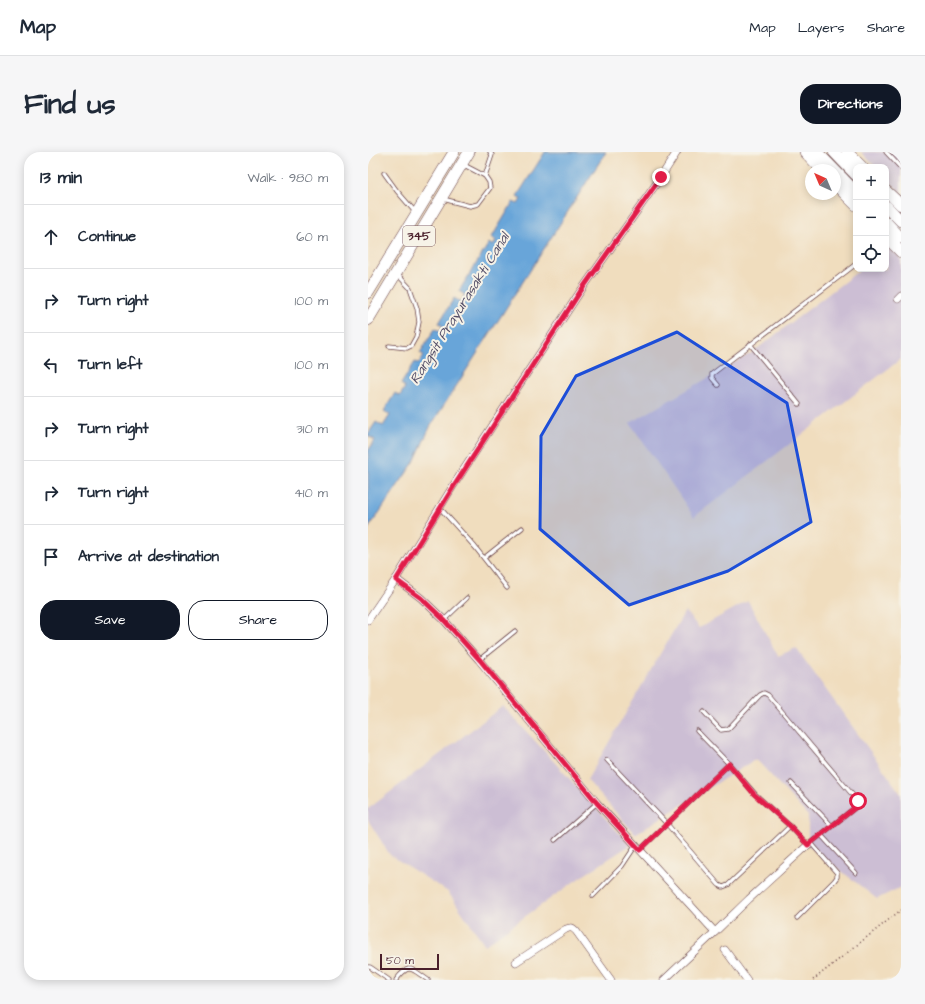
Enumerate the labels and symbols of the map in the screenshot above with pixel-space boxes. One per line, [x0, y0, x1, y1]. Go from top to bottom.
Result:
north arrow [805, 164, 841, 200]
route end [652, 168, 670, 186]
road number: 345 [403, 226, 435, 246]
water label: Rangsit Prayurasakti Canal [405, 228, 516, 388]
route start [849, 792, 867, 810]
scale bar [380, 952, 439, 971]

